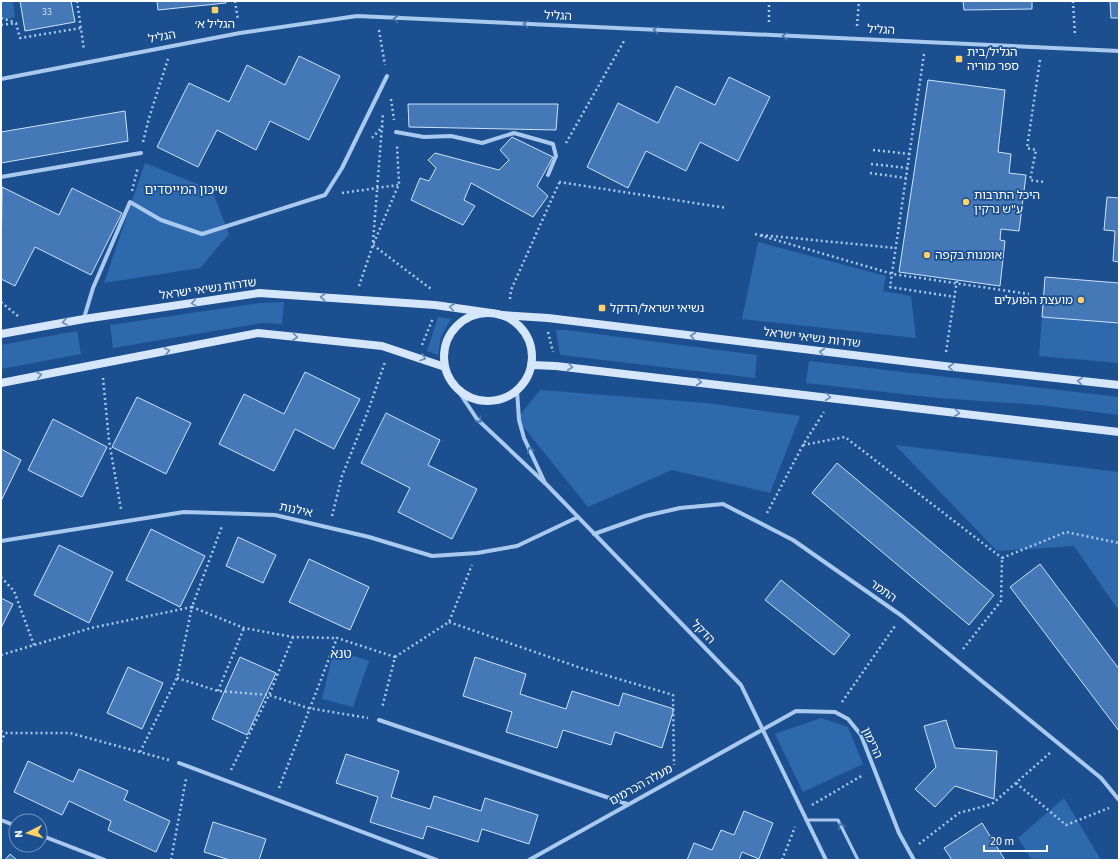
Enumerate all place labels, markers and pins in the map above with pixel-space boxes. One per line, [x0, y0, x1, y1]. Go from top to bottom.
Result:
marker: הגליל א׳ [210, 5, 220, 15]
place label: הגליל א׳ [195, 16, 235, 33]
place label: הגליל/בית ספר מוריה [967, 44, 1019, 75]
marker: הגליל/בית ספר מוריה [954, 54, 964, 64]
place label: היכל התרבות ע"ש נרקין [974, 187, 1040, 218]
marker: היכל התרבות ע"ש נרקין [961, 197, 971, 207]
place label: אומנות בקפה [935, 247, 1002, 264]
marker: אומנות בקפה [922, 250, 932, 260]
place label: מועצת הפועלים [994, 292, 1073, 309]
marker: מועצת הפועלים [1076, 295, 1086, 305]
place label: נשיאי ישראל/הדקל [610, 300, 704, 317]
marker: נשיאי ישראל/הדקל [597, 303, 607, 313]

